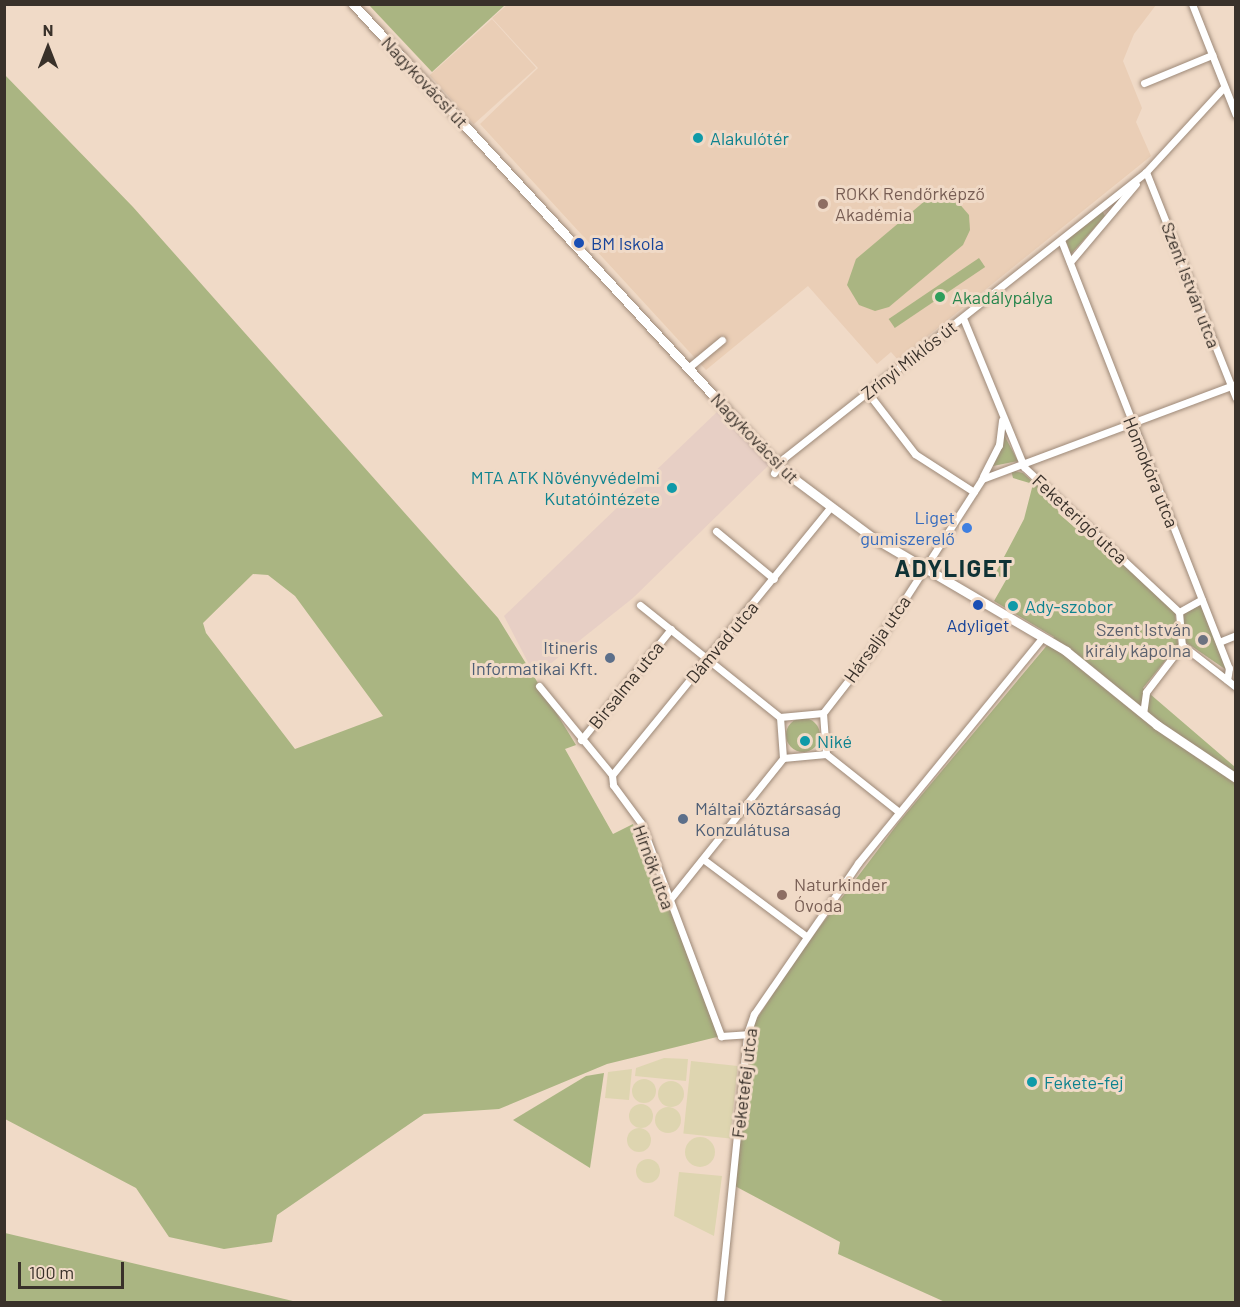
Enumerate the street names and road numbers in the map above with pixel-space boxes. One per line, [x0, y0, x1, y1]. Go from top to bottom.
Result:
street label: Nagykovácsi út [377, 32, 473, 132]
street label: Szent István utca [1157, 219, 1225, 351]
street label: Zrínyi Miklós út [857, 316, 961, 404]
street label: Nagykovácsi út [706, 388, 804, 488]
street label: Homokóra utca [1119, 413, 1183, 531]
street label: Feketerigó utca [1028, 470, 1132, 568]
street label: Hársalja utca [839, 591, 915, 687]
street label: Dámvad utca [681, 597, 763, 687]
street label: Birsalma utca [584, 637, 668, 733]
street label: Hírnök utca [629, 822, 679, 912]
street label: Feketefej utca [727, 1027, 761, 1139]

